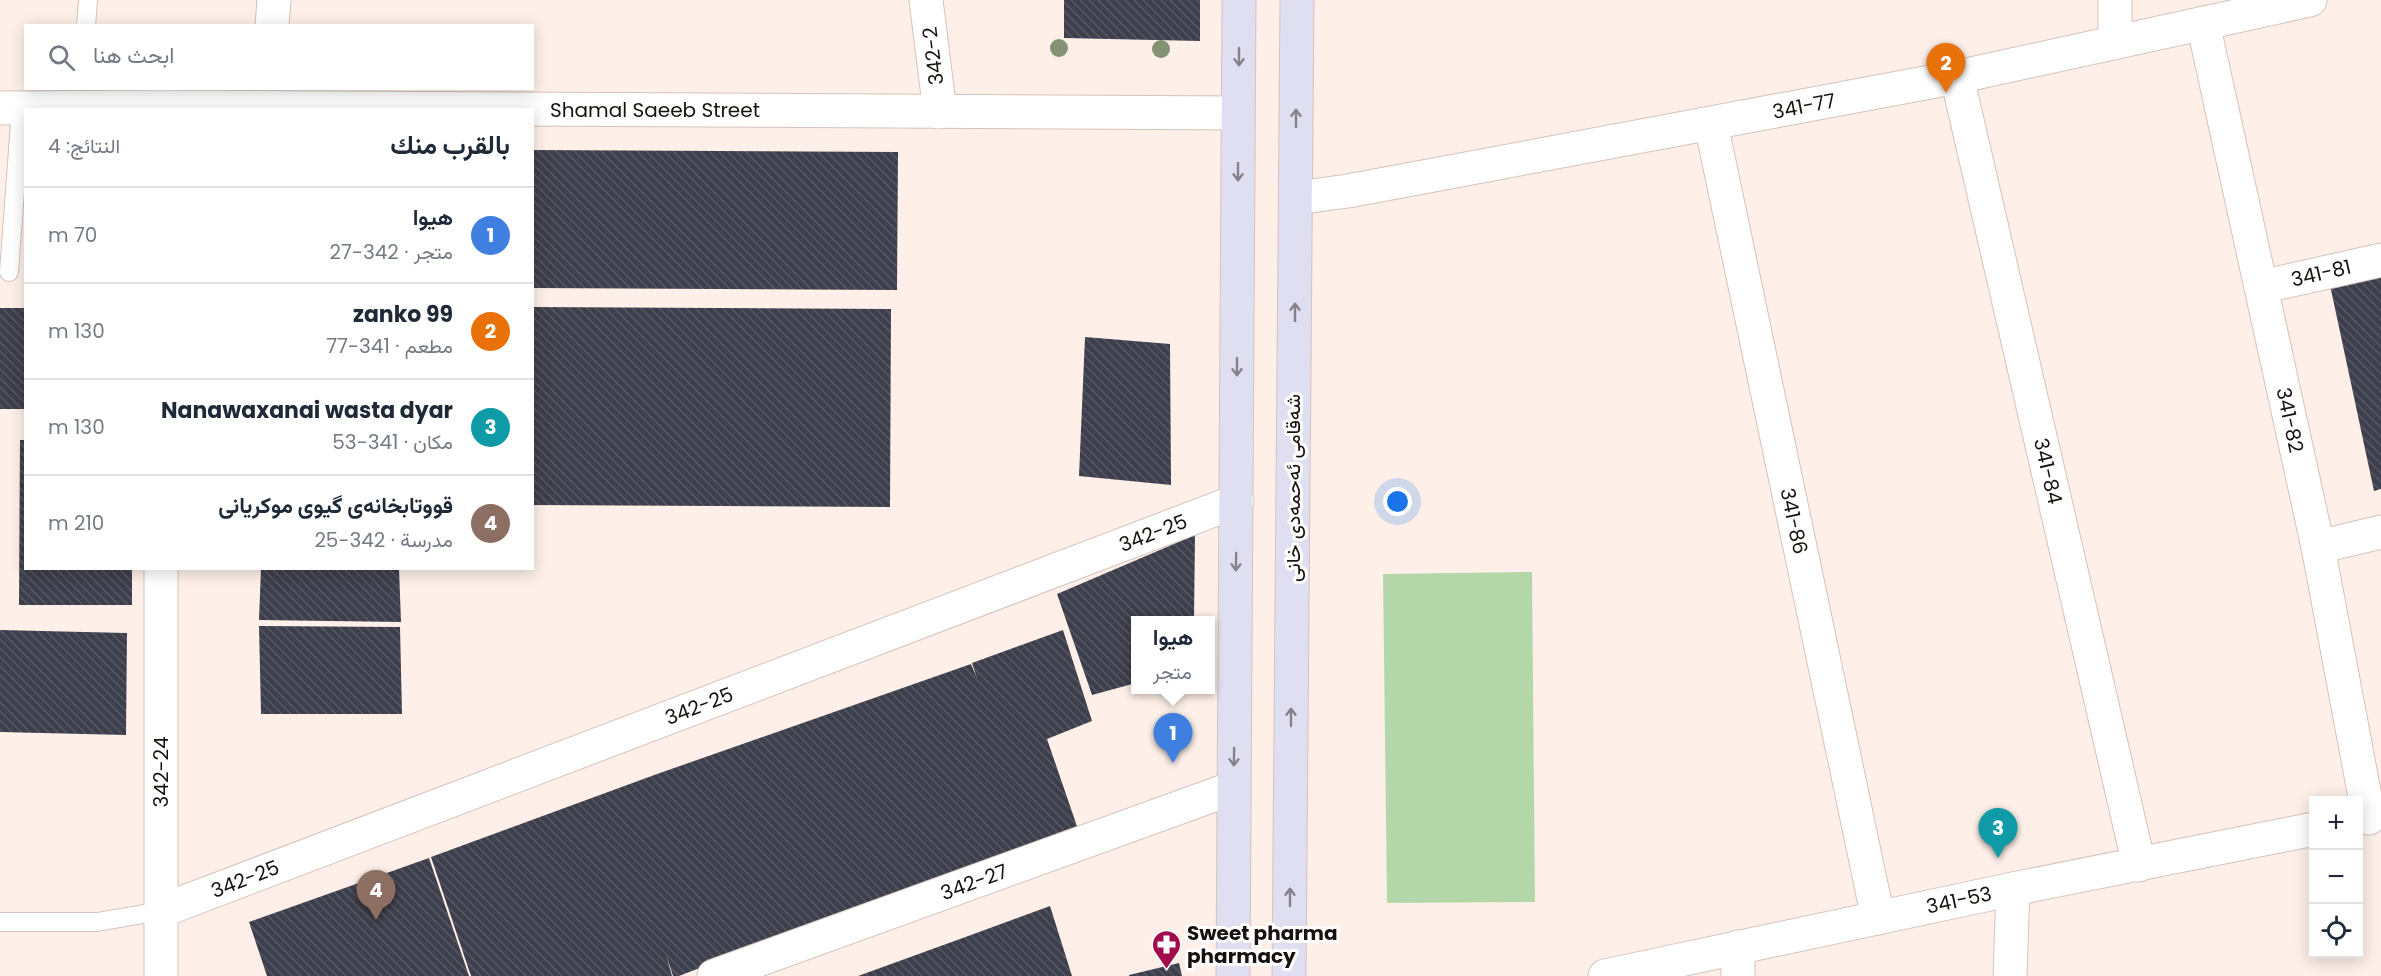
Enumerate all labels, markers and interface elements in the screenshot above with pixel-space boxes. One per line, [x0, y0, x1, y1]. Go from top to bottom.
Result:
search box [24, 24, 534, 90]
street label: 342-2 [916, 25, 950, 87]
text: ابحث هنا [93, 40, 174, 71]
icon: search [45, 41, 78, 74]
pin: 2 [1926, 44, 1966, 93]
one-way arrow [1233, 46, 1245, 66]
street label: 341-77 [1770, 86, 1838, 126]
street label: Shamal Saeeb Street [550, 96, 760, 124]
one-way arrow [1290, 109, 1302, 129]
text: بالقرب منك [390, 127, 510, 163]
text: النتائج: 4 [48, 132, 120, 160]
one-way arrow [1232, 161, 1244, 181]
text: هيوا [413, 202, 453, 233]
text: 70 m [48, 221, 97, 249]
text: 1 [487, 221, 494, 249]
text: متجر · 342-27 [330, 238, 453, 266]
street label: 341-81 [2288, 253, 2354, 293]
text: 99 zanko [353, 299, 453, 330]
one-way arrow [1289, 303, 1301, 323]
text: 130 m [48, 317, 105, 345]
text: 2 [485, 317, 496, 345]
text: مطعم · 341-77 [326, 332, 453, 360]
one-way arrow [1231, 356, 1243, 376]
street label: 341-82 [2269, 385, 2311, 455]
street label: شەقامی ئەحمەدی خانی [1279, 394, 1307, 582]
text: Nanawaxanai wasta dyar [161, 395, 453, 426]
text: 130 m [48, 413, 105, 441]
text: 3 [484, 413, 497, 441]
text: مكان · 341-53 [332, 428, 453, 456]
street label: 341-84 [2027, 435, 2069, 507]
street label: 341-86 [1773, 485, 1815, 557]
your location [1383, 487, 1412, 516]
text: قووتابخانەی گيوی موكريانی [218, 490, 453, 521]
street label: 342-25 [1115, 507, 1191, 559]
text: 210 m [48, 509, 104, 537]
text: 4 [484, 509, 497, 537]
text: مدرسة · 342-25 [314, 526, 453, 554]
one-way arrow [1230, 551, 1242, 571]
popup [1131, 616, 1215, 694]
text: هيوا [1153, 622, 1193, 653]
text: متجر [1153, 658, 1192, 686]
street label: 342-25 [661, 680, 737, 732]
one-way arrow [1286, 708, 1297, 728]
pin: 1 [1154, 714, 1192, 763]
street label: 342-24 [147, 737, 175, 807]
one-way arrow [1228, 746, 1240, 766]
map controls [2309, 796, 2363, 958]
button: + [2309, 796, 2363, 850]
pin: 3 [1978, 808, 2018, 858]
button: − [2309, 850, 2363, 904]
street label: 342-25 [207, 853, 283, 905]
street label: 342-27 [937, 857, 1011, 907]
pin: 4 [356, 870, 395, 920]
street label: 341-53 [1924, 879, 1994, 921]
one-way arrow [1284, 887, 1296, 907]
button: locate [2309, 904, 2363, 958]
place label: Sweet pharma pharmacy [1187, 919, 1338, 970]
pharmacy icon: Sweet pharma pharmacy [1150, 928, 1182, 970]

